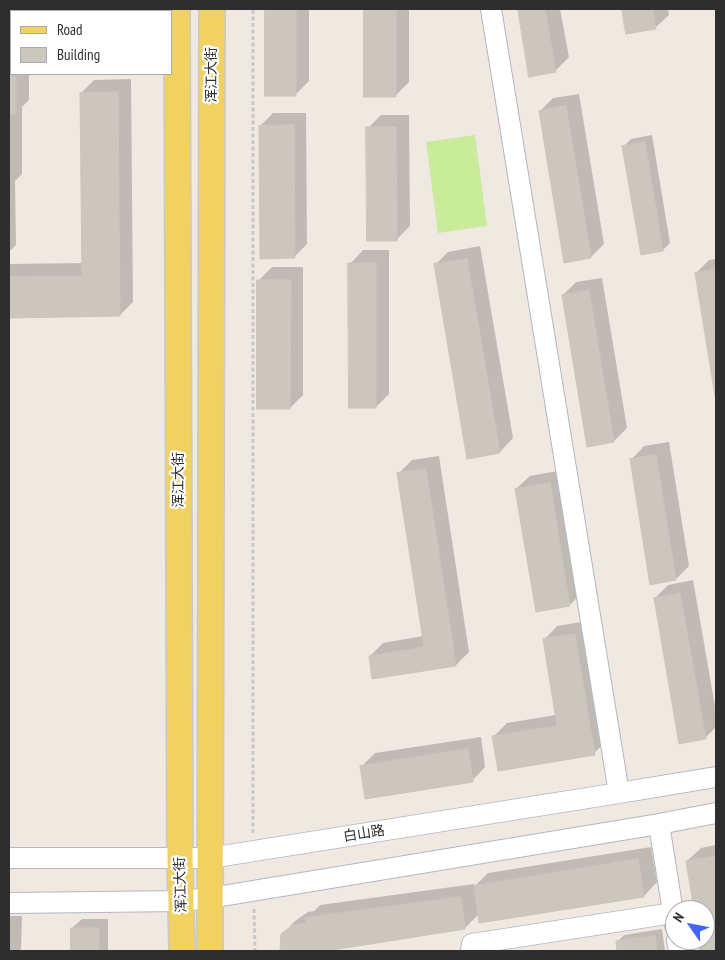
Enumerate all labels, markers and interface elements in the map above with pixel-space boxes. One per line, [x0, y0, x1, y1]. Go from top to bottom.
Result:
legend [10, 10, 172, 75]
text: Road [57, 20, 83, 39]
text: Building [57, 45, 100, 64]
street label: 浑江大街 [204, 47, 220, 103]
street label: 浑江大街 [171, 452, 187, 508]
street label: 白山路 [342, 822, 386, 846]
street label: 浑江大街 [172, 857, 190, 913]
north arrow [665, 900, 715, 950]
text: N [669, 909, 688, 925]

